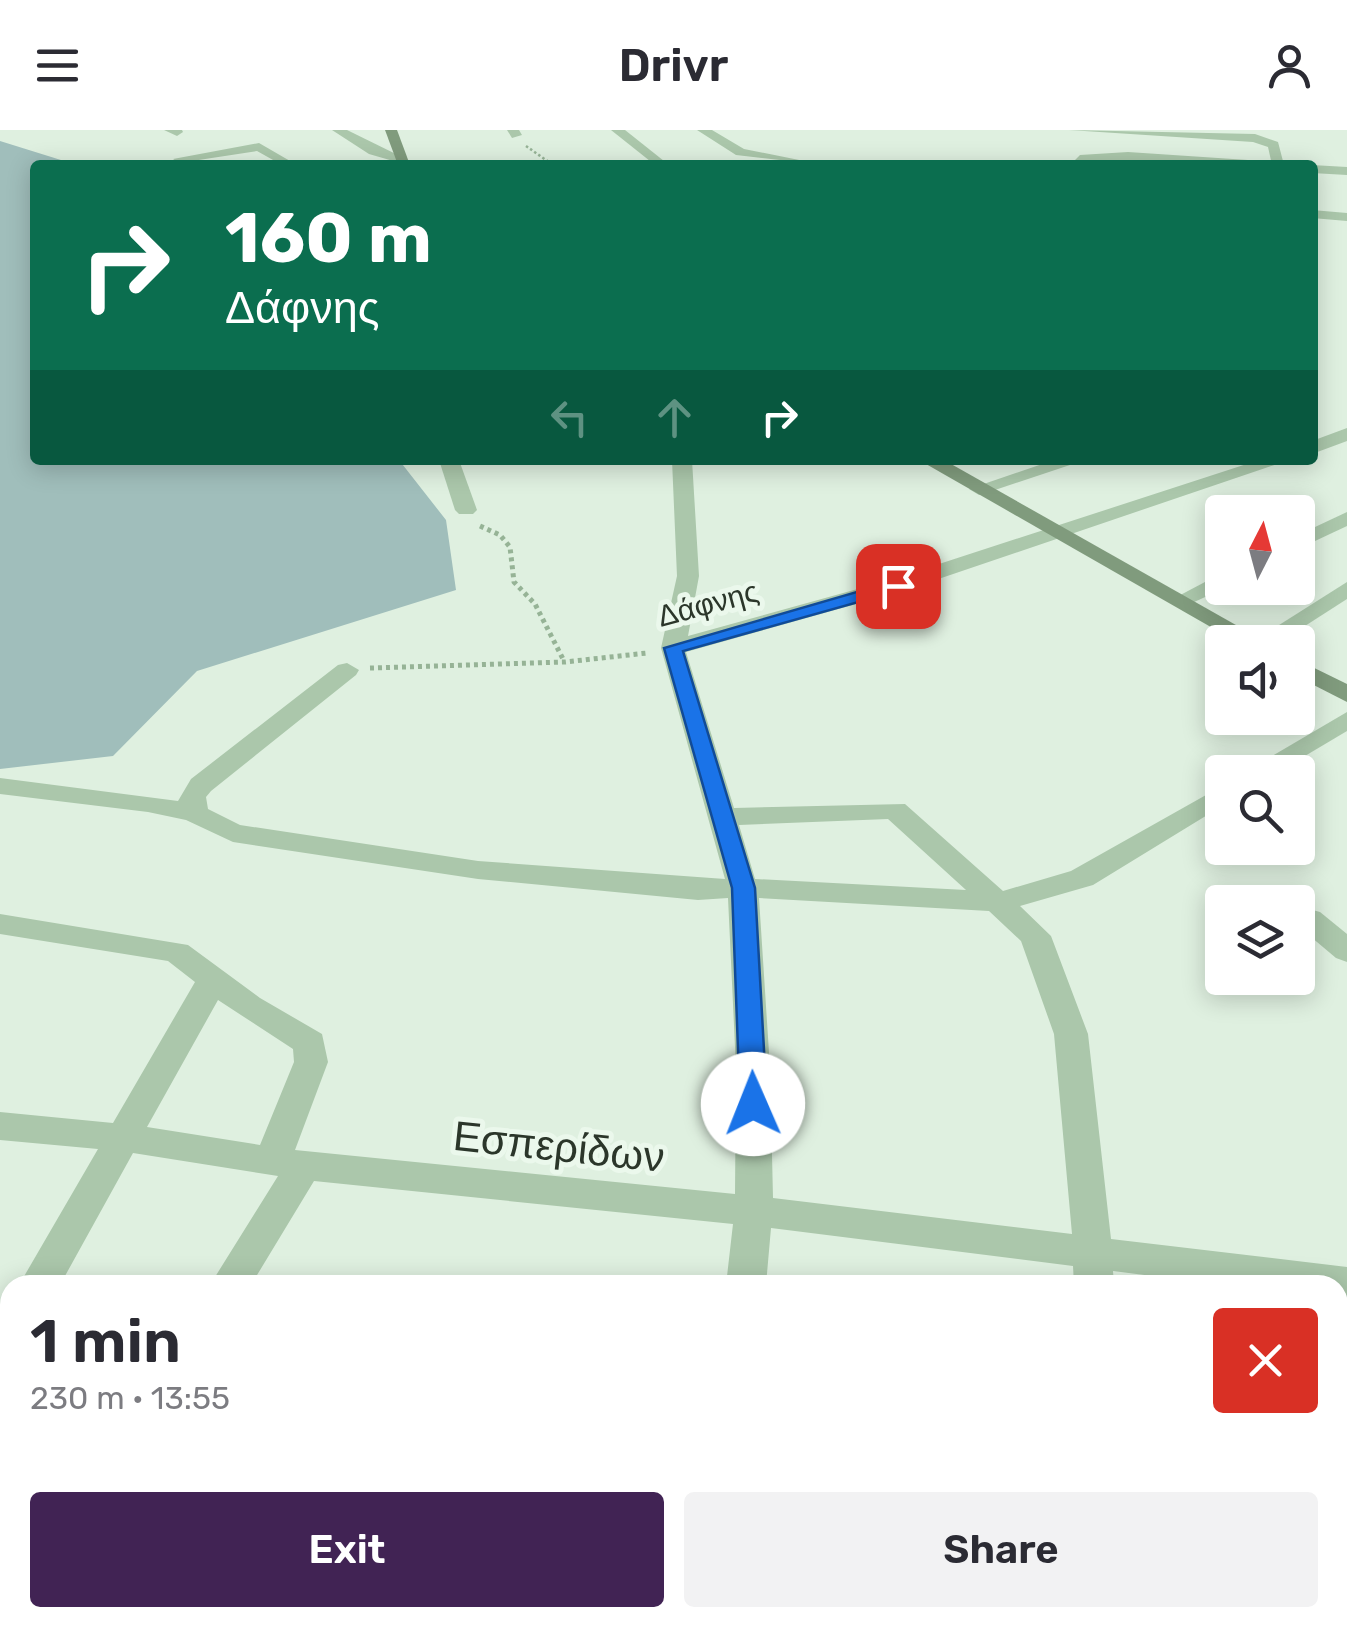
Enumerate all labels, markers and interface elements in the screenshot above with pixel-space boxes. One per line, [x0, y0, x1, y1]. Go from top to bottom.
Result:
icon: menu [30, 38, 85, 93]
icon: person [1262, 38, 1317, 93]
text: Drivr [619, 39, 728, 92]
text: 160 m [225, 197, 432, 280]
icon: right [60, 200, 190, 330]
text: Δάφνης [225, 281, 379, 334]
icon: left [542, 390, 597, 445]
icon: ahead [647, 390, 702, 445]
icon: right [752, 390, 807, 445]
north arrow [1205, 495, 1315, 605]
map controls [1205, 495, 1315, 995]
pin [856, 544, 941, 629]
icon: arrive [871, 559, 926, 614]
street label: Δάφνης [654, 573, 762, 635]
button: sound [1205, 625, 1315, 735]
button: search [1205, 755, 1315, 865]
button: layers [1205, 885, 1315, 995]
position arrow [701, 1052, 805, 1156]
street label: Εσπερίδων [451, 1111, 667, 1183]
text: 1 min [30, 1306, 181, 1377]
button: close [1213, 1308, 1318, 1413]
text: 230 m · 13:55 [30, 1379, 230, 1417]
button: Exit [30, 1492, 664, 1607]
button: Share [684, 1492, 1318, 1607]

